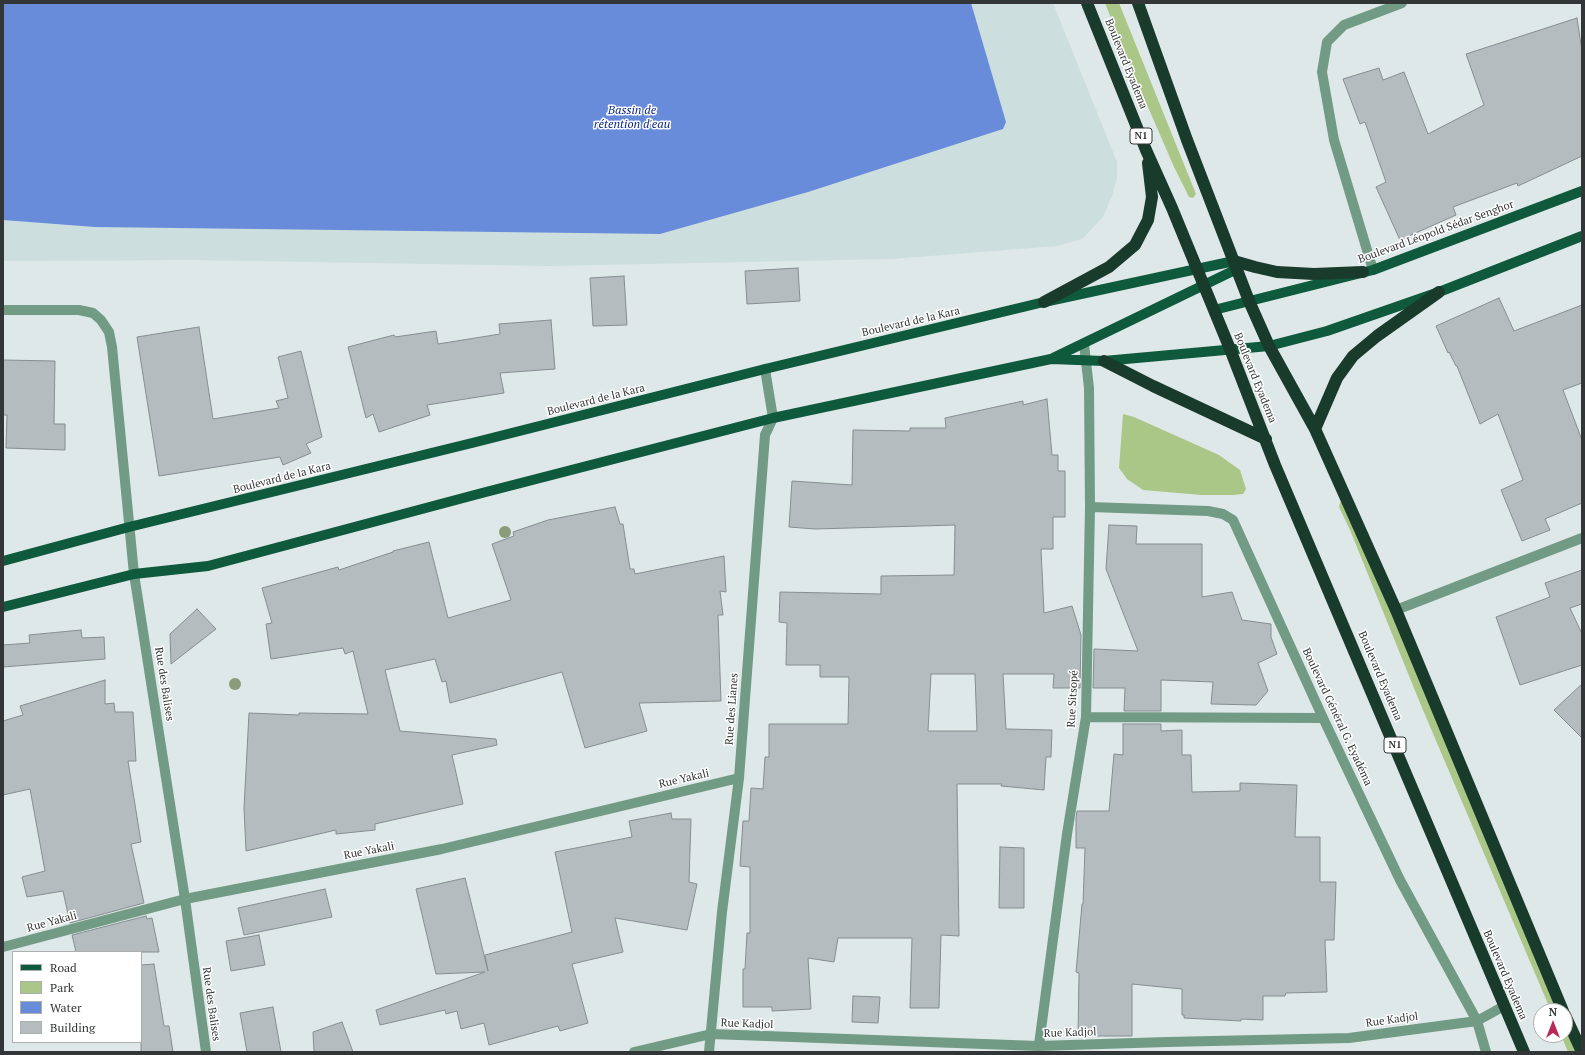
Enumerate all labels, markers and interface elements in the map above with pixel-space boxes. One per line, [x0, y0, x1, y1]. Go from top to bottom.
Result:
street label: Boulevard Eyadema [1102, 17, 1150, 111]
water label: Bassin de rétention d'eau [594, 104, 670, 132]
road number: N1 [1130, 128, 1152, 144]
street label: Boulevard Léopold Sédar Senghor [1356, 198, 1516, 266]
street label: Boulevard de la Kara [861, 304, 961, 340]
street label: Boulevard Eyadema [1231, 331, 1279, 425]
street label: Boulevard de la Kara [546, 381, 646, 419]
street label: Boulevard de la Kara [232, 459, 332, 497]
street label: Boulevard Eyadema [1355, 629, 1405, 723]
street label: Rue des Balises [152, 646, 176, 722]
street label: Boulevard Général G. Eyadéma [1299, 646, 1375, 788]
street label: Rue Sitsopé [1065, 670, 1081, 728]
street label: Rue des Lianes [723, 672, 741, 746]
road number: N1 [1384, 737, 1406, 753]
street label: Rue Yakali [658, 767, 710, 791]
street label: Rue Yakali [343, 840, 395, 862]
street label: Rue Yakali [26, 909, 78, 935]
street label: Boulevard Eyadema [1480, 928, 1530, 1022]
legend [12, 951, 142, 1043]
text: Road [50, 960, 77, 975]
street label: Rue des Balises [199, 966, 223, 1042]
text: Park [50, 980, 74, 995]
text: Water [50, 1000, 82, 1015]
north arrow [1533, 1003, 1573, 1043]
text: N [1549, 1005, 1557, 1019]
street label: Rue Kadjol [1365, 1010, 1419, 1030]
street label: Rue Kadjol [720, 1016, 774, 1032]
text: Building [50, 1020, 95, 1035]
street label: Rue Kadjol [1043, 1025, 1097, 1041]

